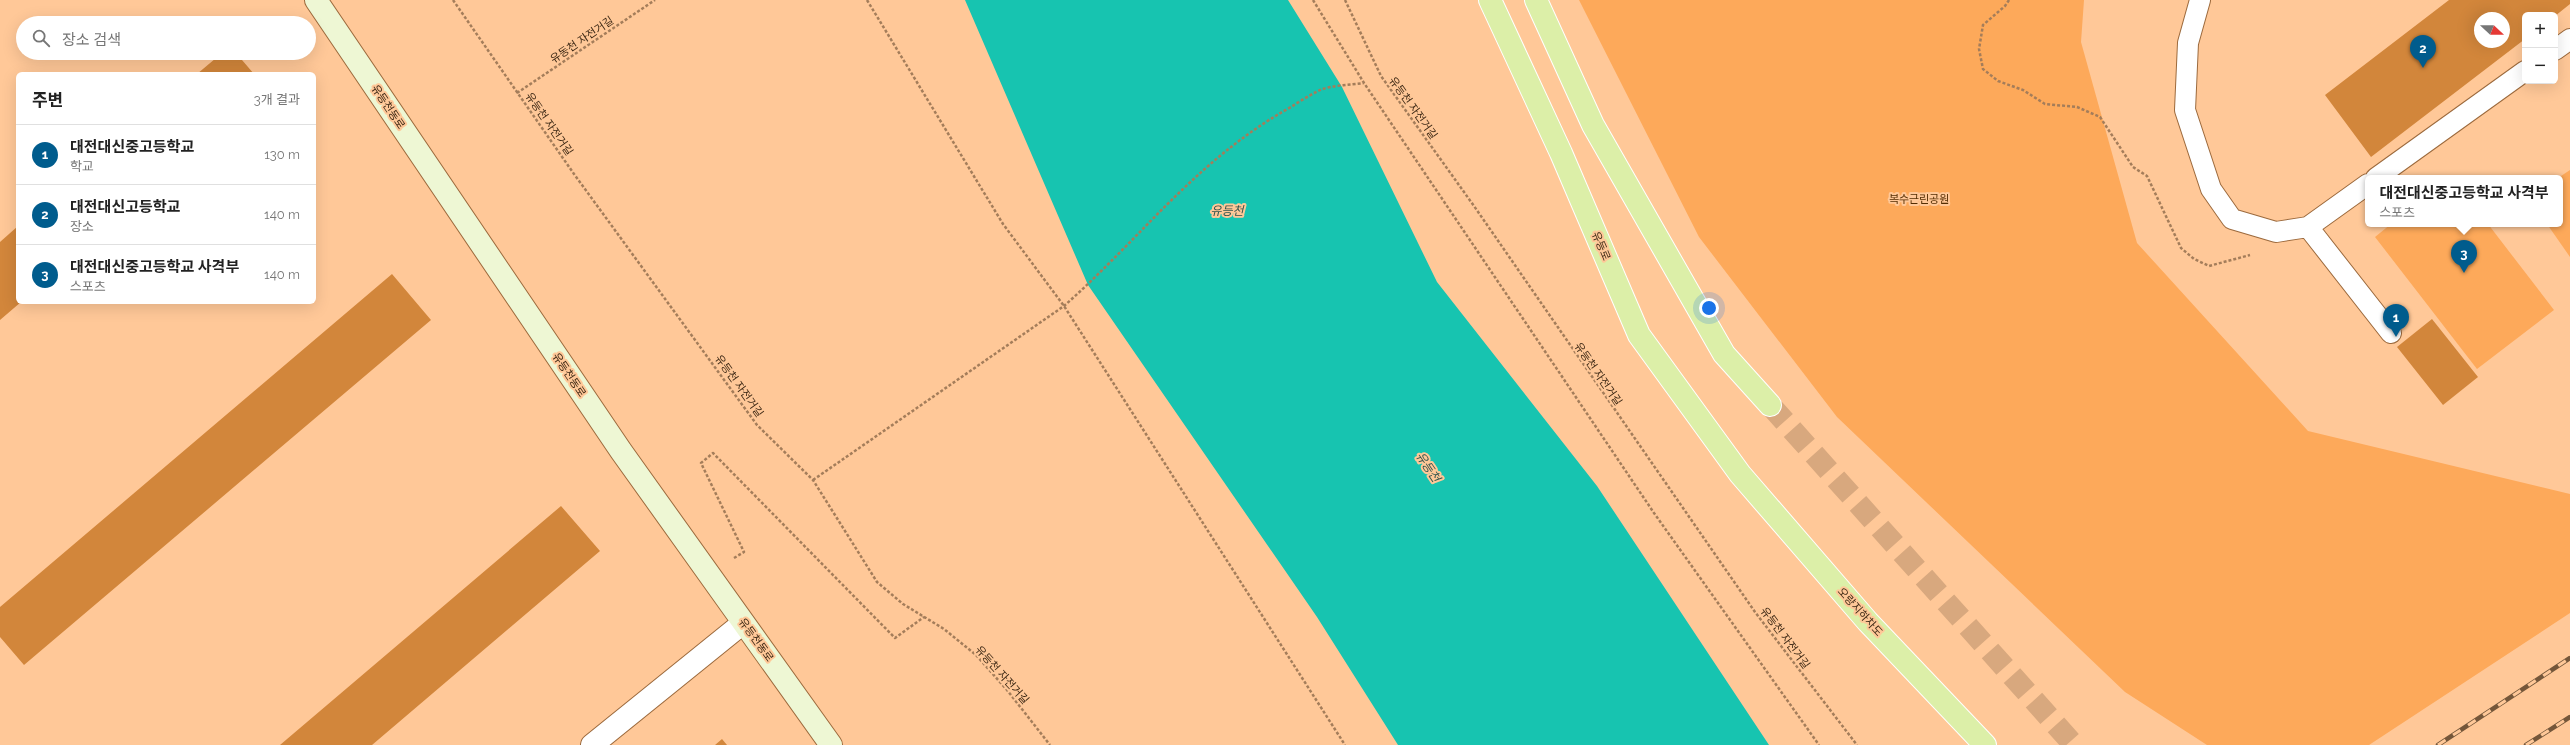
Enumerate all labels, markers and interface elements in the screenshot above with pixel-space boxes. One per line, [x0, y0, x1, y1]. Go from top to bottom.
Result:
north arrow [2474, 12, 2510, 48]
map controls [2522, 12, 2558, 84]
button: + [2522, 12, 2558, 48]
street label: 유동천 자전거길 [548, 14, 616, 66]
search box [16, 16, 316, 60]
icon: search [30, 27, 52, 49]
text: 장소 검색 [62, 31, 121, 49]
pin: 2 [2410, 35, 2436, 68]
button: − [2522, 48, 2558, 84]
street label: 유등천 자전거길 [1386, 74, 1440, 142]
street label: 유등천동로 [368, 82, 408, 132]
text: 주변 [32, 90, 63, 110]
street label: 유등천 자전거길 [523, 90, 575, 158]
text: 3개 결과 [254, 92, 300, 107]
text: 대전대신중고등학교 [70, 138, 194, 156]
text: 1 [42, 147, 48, 162]
text: 130 m [264, 147, 300, 162]
text: 학교 [70, 159, 94, 174]
popup [2365, 175, 2563, 227]
text: 대전대신중고등학교 사격부 [2379, 184, 2549, 202]
park label: 복수근린공원 [1889, 193, 1949, 206]
text: 대전대신고등학교 [70, 198, 180, 216]
water label: 유등천 [1210, 204, 1246, 218]
text: 스포츠 [2379, 205, 2415, 220]
text: 2 [41, 207, 49, 222]
text: 140 m [264, 207, 300, 222]
text: 장소 [70, 219, 94, 234]
street label: 유등로 [1589, 229, 1613, 263]
pin: 3 [2451, 240, 2477, 273]
text: 대전대신중고등학교 사격부 [70, 258, 239, 276]
text: 3 [41, 267, 49, 282]
text: 140 m [264, 267, 300, 282]
text: 스포츠 [70, 279, 106, 294]
your location [1699, 298, 1719, 318]
pin: 1 [2383, 304, 2409, 337]
street label: 유등천 자전거길 [1572, 340, 1624, 408]
street label: 유등천동로 [549, 350, 589, 400]
street label: 유등천 자전거길 [712, 352, 766, 420]
water label: 유등천 [1413, 449, 1444, 486]
street label: 오량지하차도 [1835, 585, 1885, 639]
street label: 유등천 자전거길 [1758, 605, 1812, 671]
street label: 유등천동로 [736, 616, 776, 664]
street label: 유등천 자전거길 [973, 643, 1031, 707]

